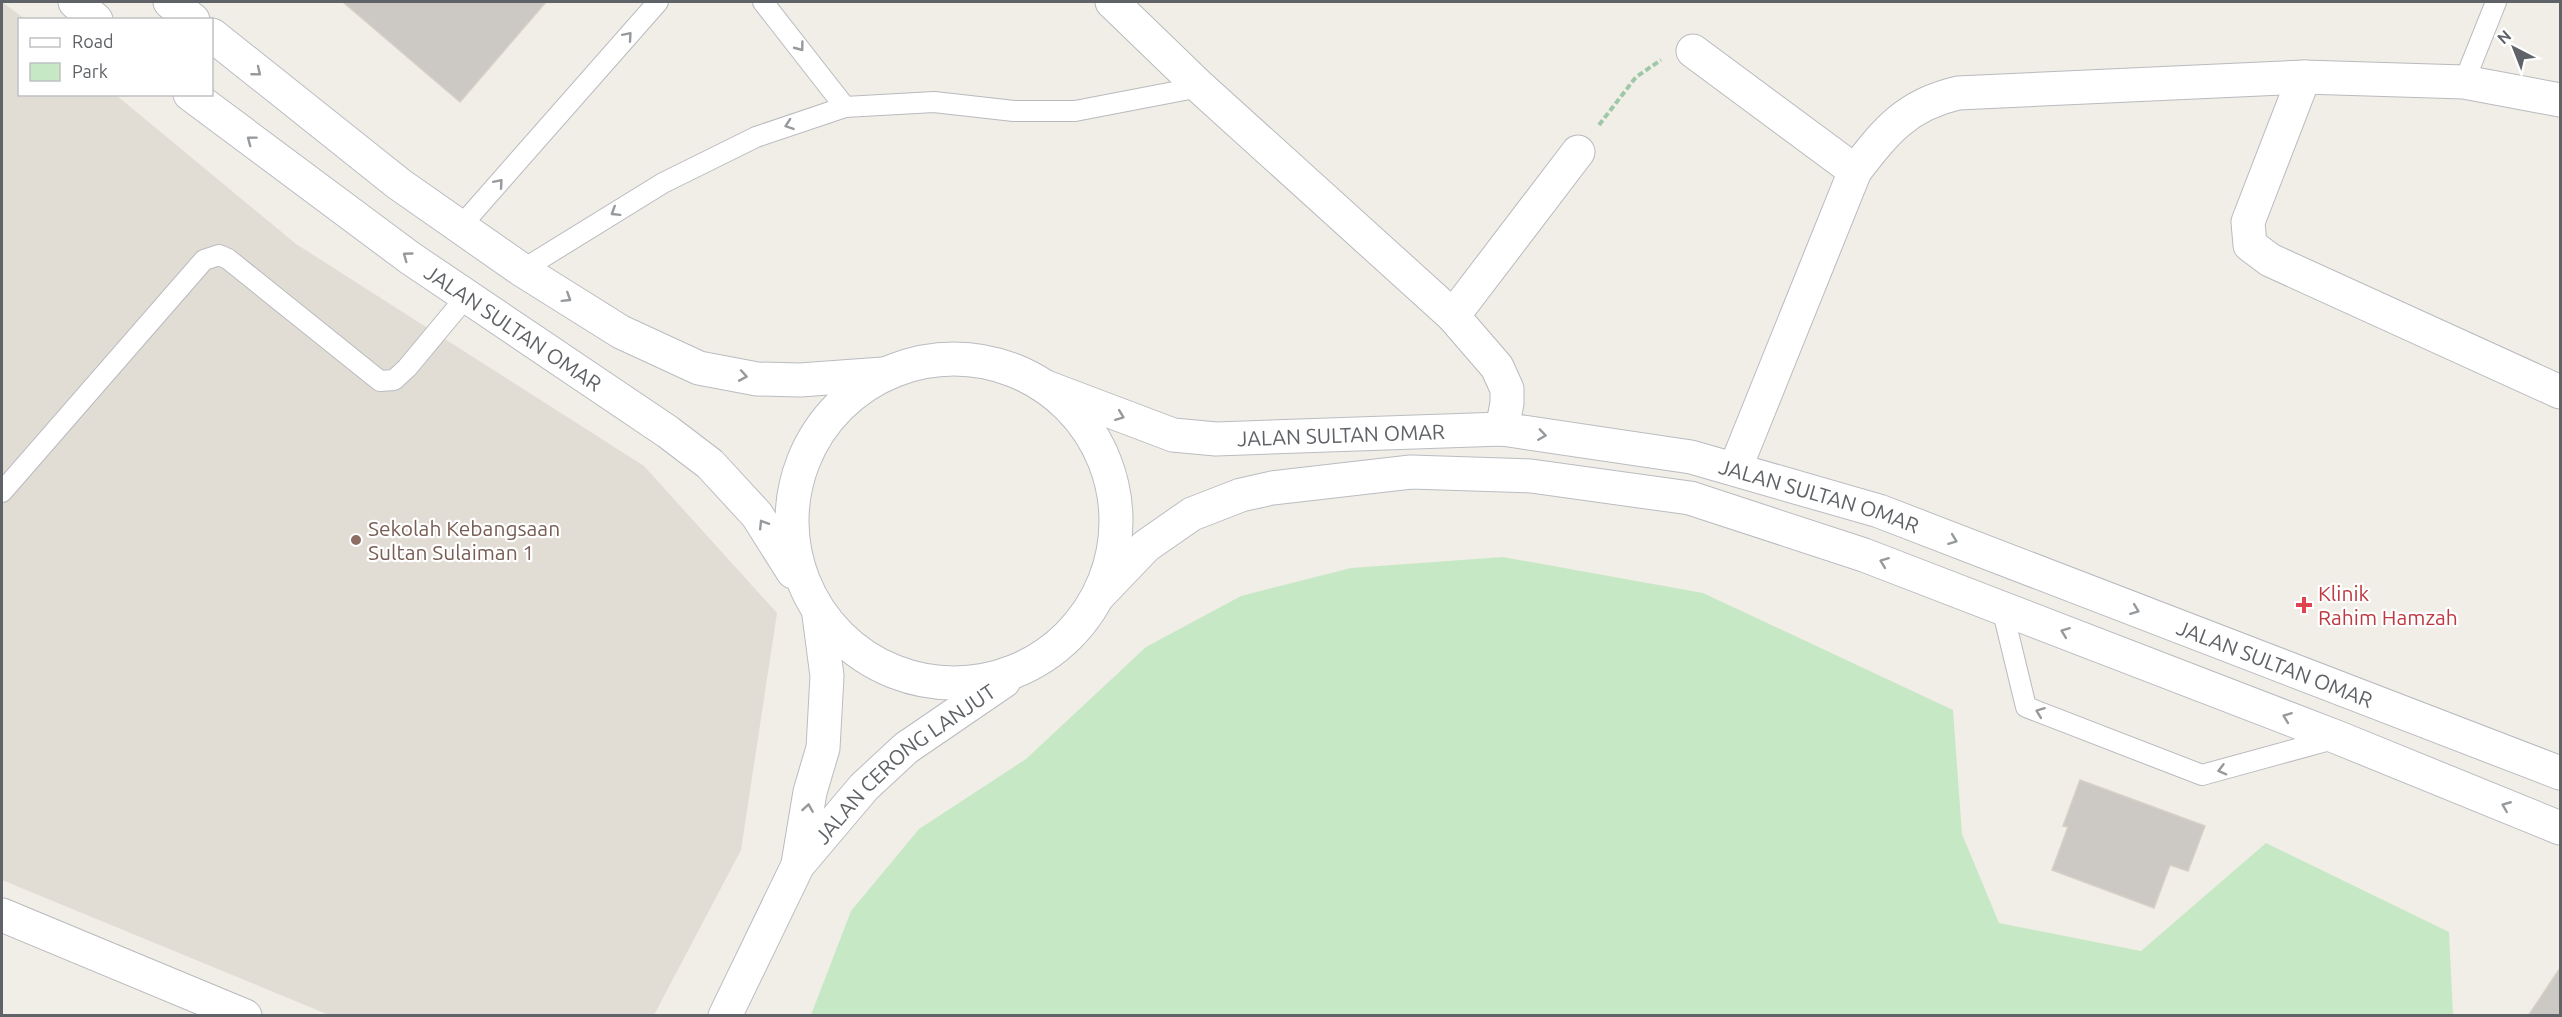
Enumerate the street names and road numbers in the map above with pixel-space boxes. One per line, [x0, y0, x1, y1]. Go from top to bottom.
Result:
street label: JALAN SULTAN OMAR [420, 260, 606, 396]
street label: JALAN SULTAN OMAR [1237, 419, 1445, 450]
street label: JALAN SULTAN OMAR [1716, 454, 1923, 537]
street label: JALAN SULTAN OMAR [2174, 615, 2376, 712]
street label: JALAN CERONG LANJUT [809, 679, 1000, 848]

